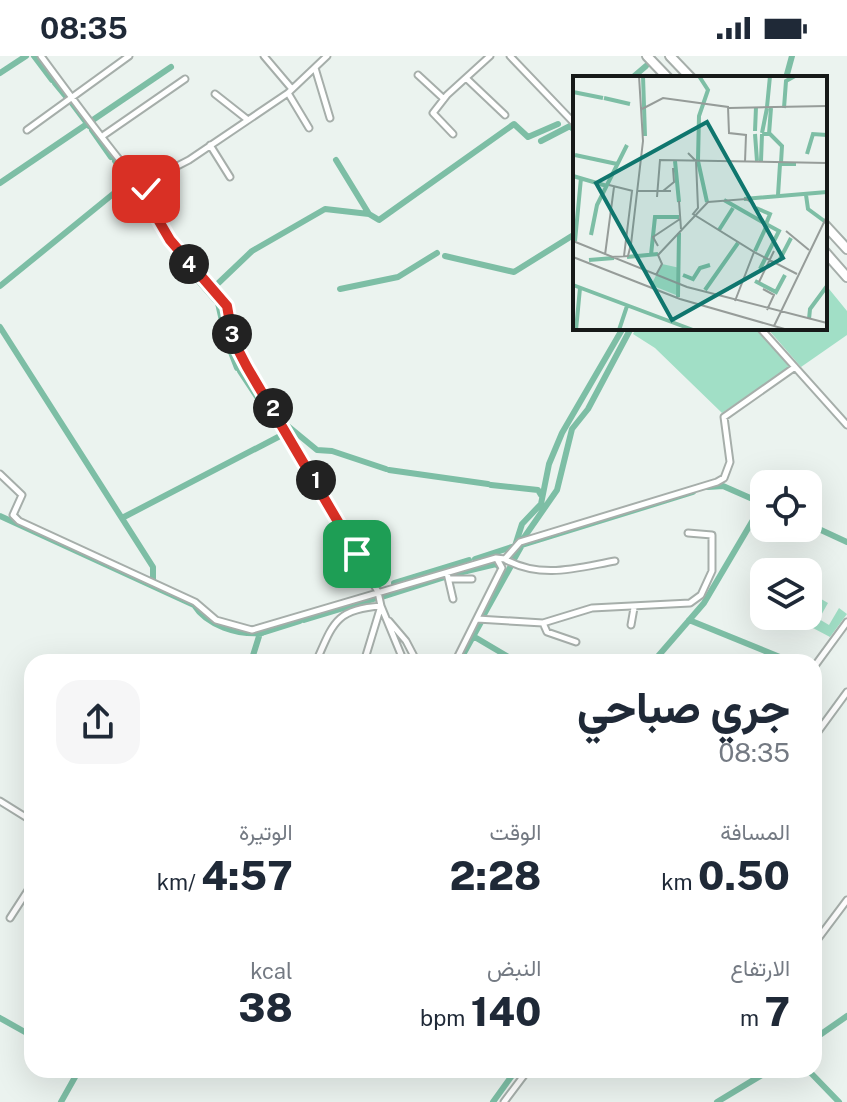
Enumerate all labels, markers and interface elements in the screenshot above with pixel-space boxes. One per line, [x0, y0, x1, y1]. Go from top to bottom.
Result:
text: 08:35 [40, 10, 128, 46]
inset map [573, 76, 827, 330]
pin [112, 155, 180, 223]
icon: check [124, 167, 168, 211]
pin: 4 [169, 244, 209, 284]
text: 4 [182, 251, 196, 277]
pin: 3 [212, 314, 252, 354]
text: 3 [225, 321, 239, 347]
pin: 2 [253, 388, 293, 428]
text: 2 [266, 395, 280, 421]
pin: 1 [296, 460, 336, 500]
text: 1 [311, 467, 321, 493]
map controls [750, 470, 822, 630]
button: locate [750, 470, 822, 542]
pin [323, 520, 391, 588]
icon: arrive [335, 532, 379, 576]
button: layers [750, 558, 822, 630]
button: share [56, 680, 140, 764]
text: جري صباحي [577, 681, 790, 733]
text: 08:35 [719, 737, 790, 768]
text: الوتيرة [239, 819, 293, 845]
text: الوقت [490, 819, 541, 845]
text: المسافة [720, 819, 790, 845]
text: 4:57 [201, 852, 293, 899]
text: 2:28 [449, 852, 541, 899]
text: 0.50 [698, 852, 790, 899]
text: /km [157, 869, 201, 895]
text: km [661, 869, 698, 895]
text: النبض [487, 955, 541, 981]
text: الارتفاع [730, 955, 790, 981]
text: kcal [250, 958, 293, 984]
text: 38 [238, 984, 293, 1031]
text: 140 [471, 988, 541, 1035]
text: 7 [764, 988, 790, 1035]
text: bpm [420, 1005, 471, 1031]
text: m [740, 1005, 764, 1031]

